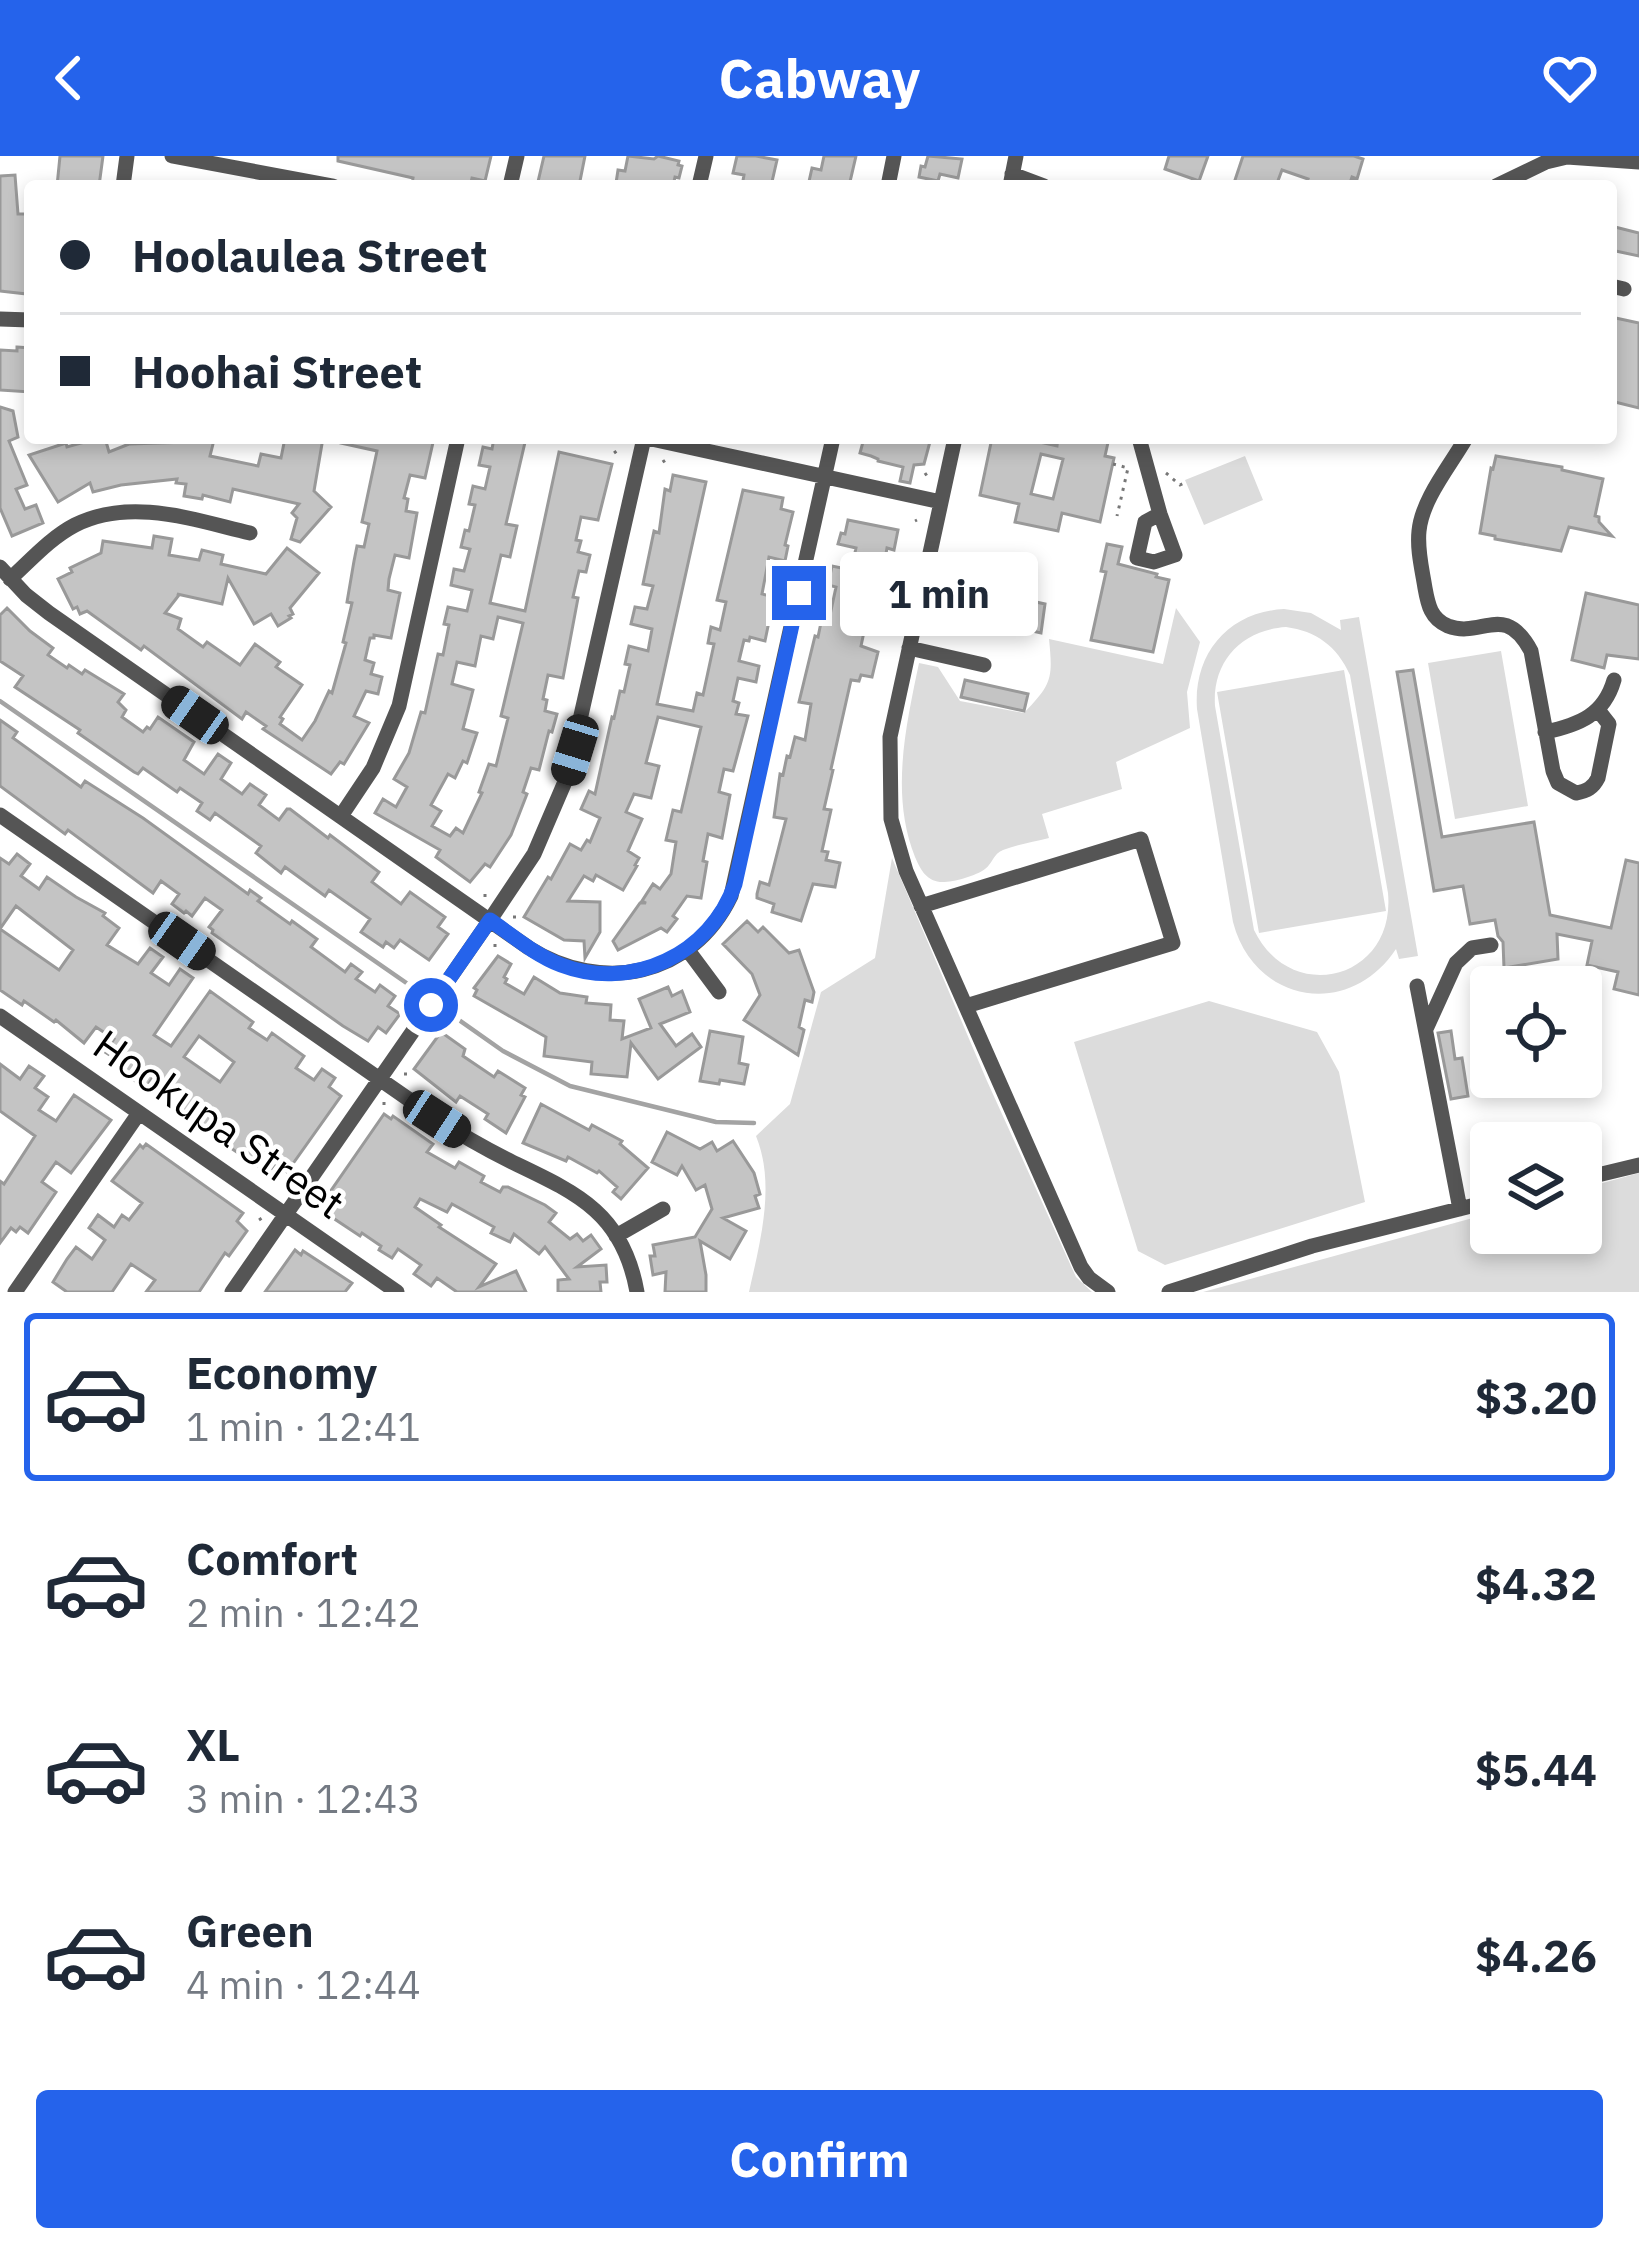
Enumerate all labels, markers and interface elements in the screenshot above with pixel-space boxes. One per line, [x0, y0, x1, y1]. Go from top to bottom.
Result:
text: Cabway [719, 43, 920, 113]
icon: back [36, 45, 102, 111]
icon: heart [1537, 45, 1603, 111]
text: Hoolaulea Street [132, 226, 487, 284]
text: Hoohai Street [132, 342, 422, 400]
callout: 1 min [841, 551, 1039, 635]
route end [772, 566, 826, 620]
text: 1 min [888, 568, 990, 619]
car [155, 680, 235, 750]
car [547, 710, 603, 790]
car [142, 906, 222, 976]
map controls [1470, 966, 1602, 1254]
button: locate [1470, 966, 1602, 1098]
route start [404, 978, 458, 1032]
street label: Hookupa Street [83, 1017, 356, 1230]
car [397, 1084, 477, 1154]
button: layers [1470, 1122, 1602, 1254]
icon: car [42, 1343, 150, 1451]
text: Economy [186, 1343, 377, 1401]
text: $3.20 [1475, 1368, 1597, 1426]
text: 1 min · 12:41 [186, 1401, 421, 1452]
icon: car [42, 1529, 150, 1637]
text: Comfort [186, 1529, 358, 1587]
text: $4.32 [1475, 1554, 1597, 1612]
text: 2 min · 12:42 [186, 1587, 421, 1638]
icon: car [42, 1715, 150, 1823]
text: XL [186, 1715, 240, 1773]
text: $5.44 [1475, 1740, 1597, 1798]
text: 3 min · 12:43 [186, 1773, 421, 1824]
icon: car [42, 1901, 150, 2009]
text: Green [186, 1901, 314, 1959]
text: $4.26 [1475, 1926, 1597, 1984]
text: 4 min · 12:44 [186, 1959, 421, 2010]
button: Confirm [36, 2090, 1603, 2228]

